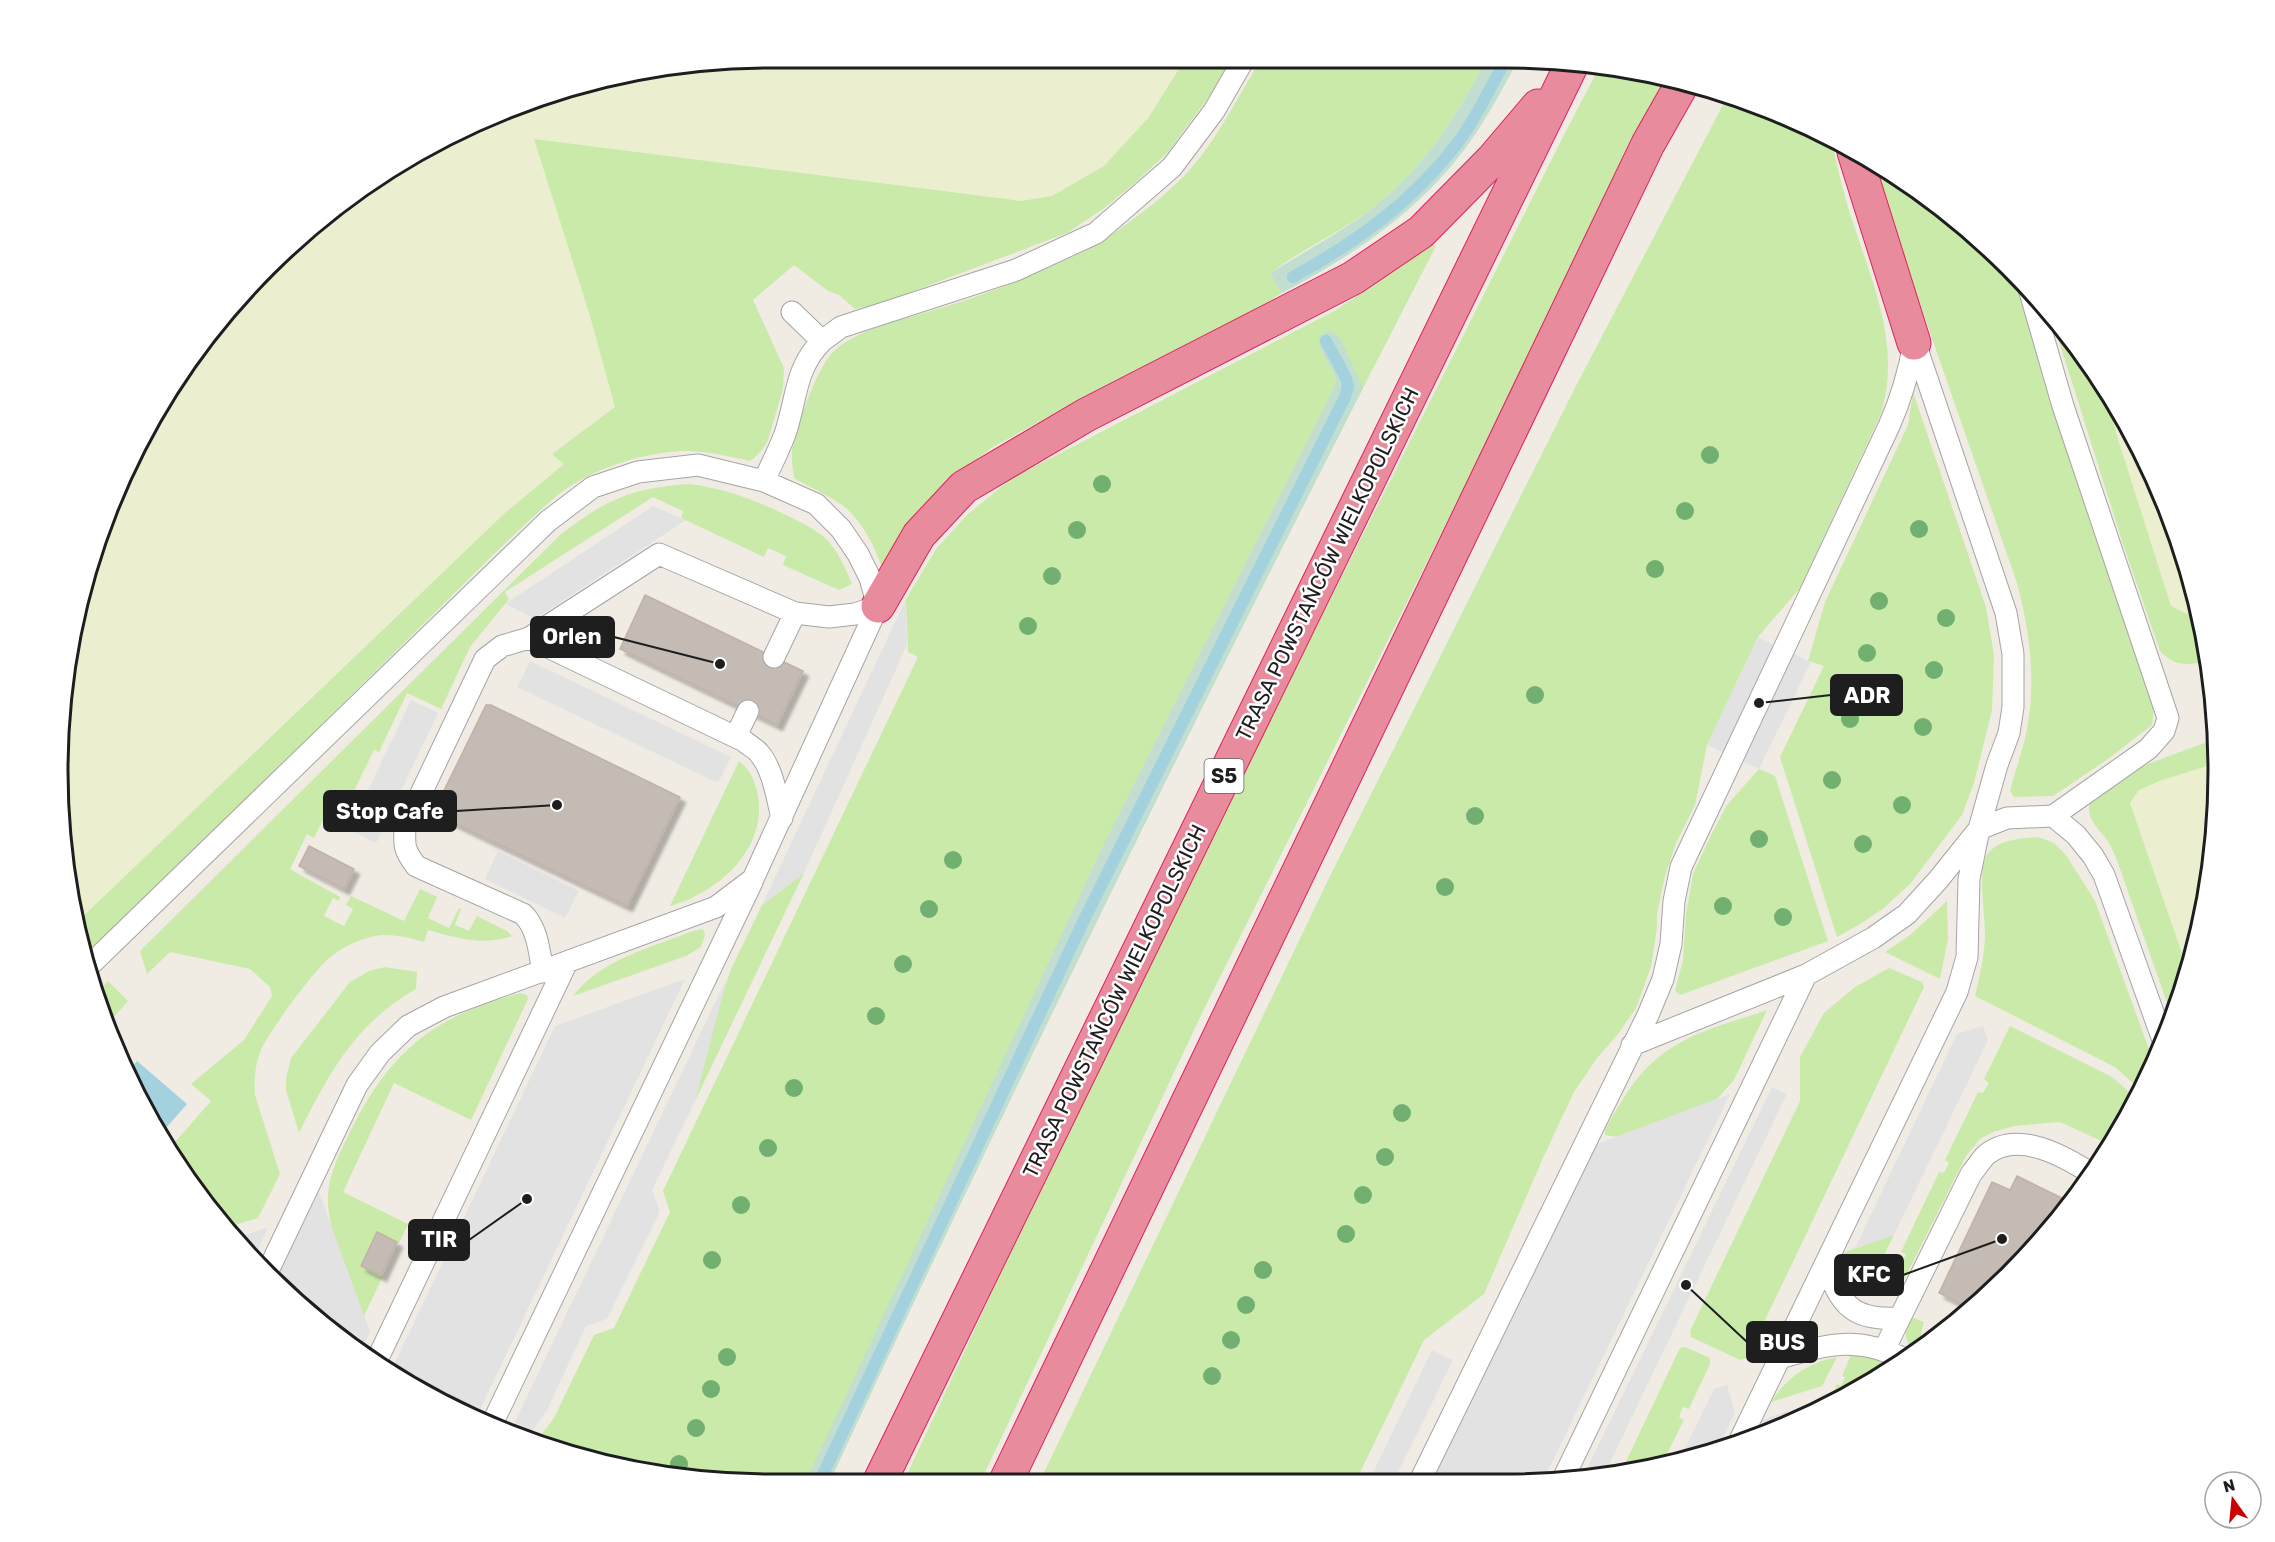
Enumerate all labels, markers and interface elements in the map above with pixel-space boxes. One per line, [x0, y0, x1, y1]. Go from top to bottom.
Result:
street label: TRASA POWSTAŃCÓW WIELKOPOLSKICH [1230, 383, 1424, 745]
callout: Orlen [531, 617, 614, 657]
text: Orlen [542, 623, 602, 650]
callout: ADR [1831, 675, 1902, 715]
text: ADR [1844, 682, 1890, 709]
road number: S5 [1204, 759, 1244, 793]
callout: Stop Cafe [324, 791, 456, 831]
text: Stop Cafe [336, 798, 444, 825]
street label: TRASA POWSTAŃCÓW WIELKOPOLSKICH [1017, 820, 1211, 1182]
callout: TIR [409, 1220, 469, 1260]
text: TIR [421, 1226, 457, 1253]
callout: KFC [1835, 1255, 1903, 1295]
text: KFC [1847, 1261, 1891, 1288]
callout: BUS [1747, 1322, 1817, 1362]
text: BUS [1759, 1329, 1805, 1356]
north arrow [2203, 1470, 2263, 1530]
text: N [2221, 1475, 2237, 1497]

